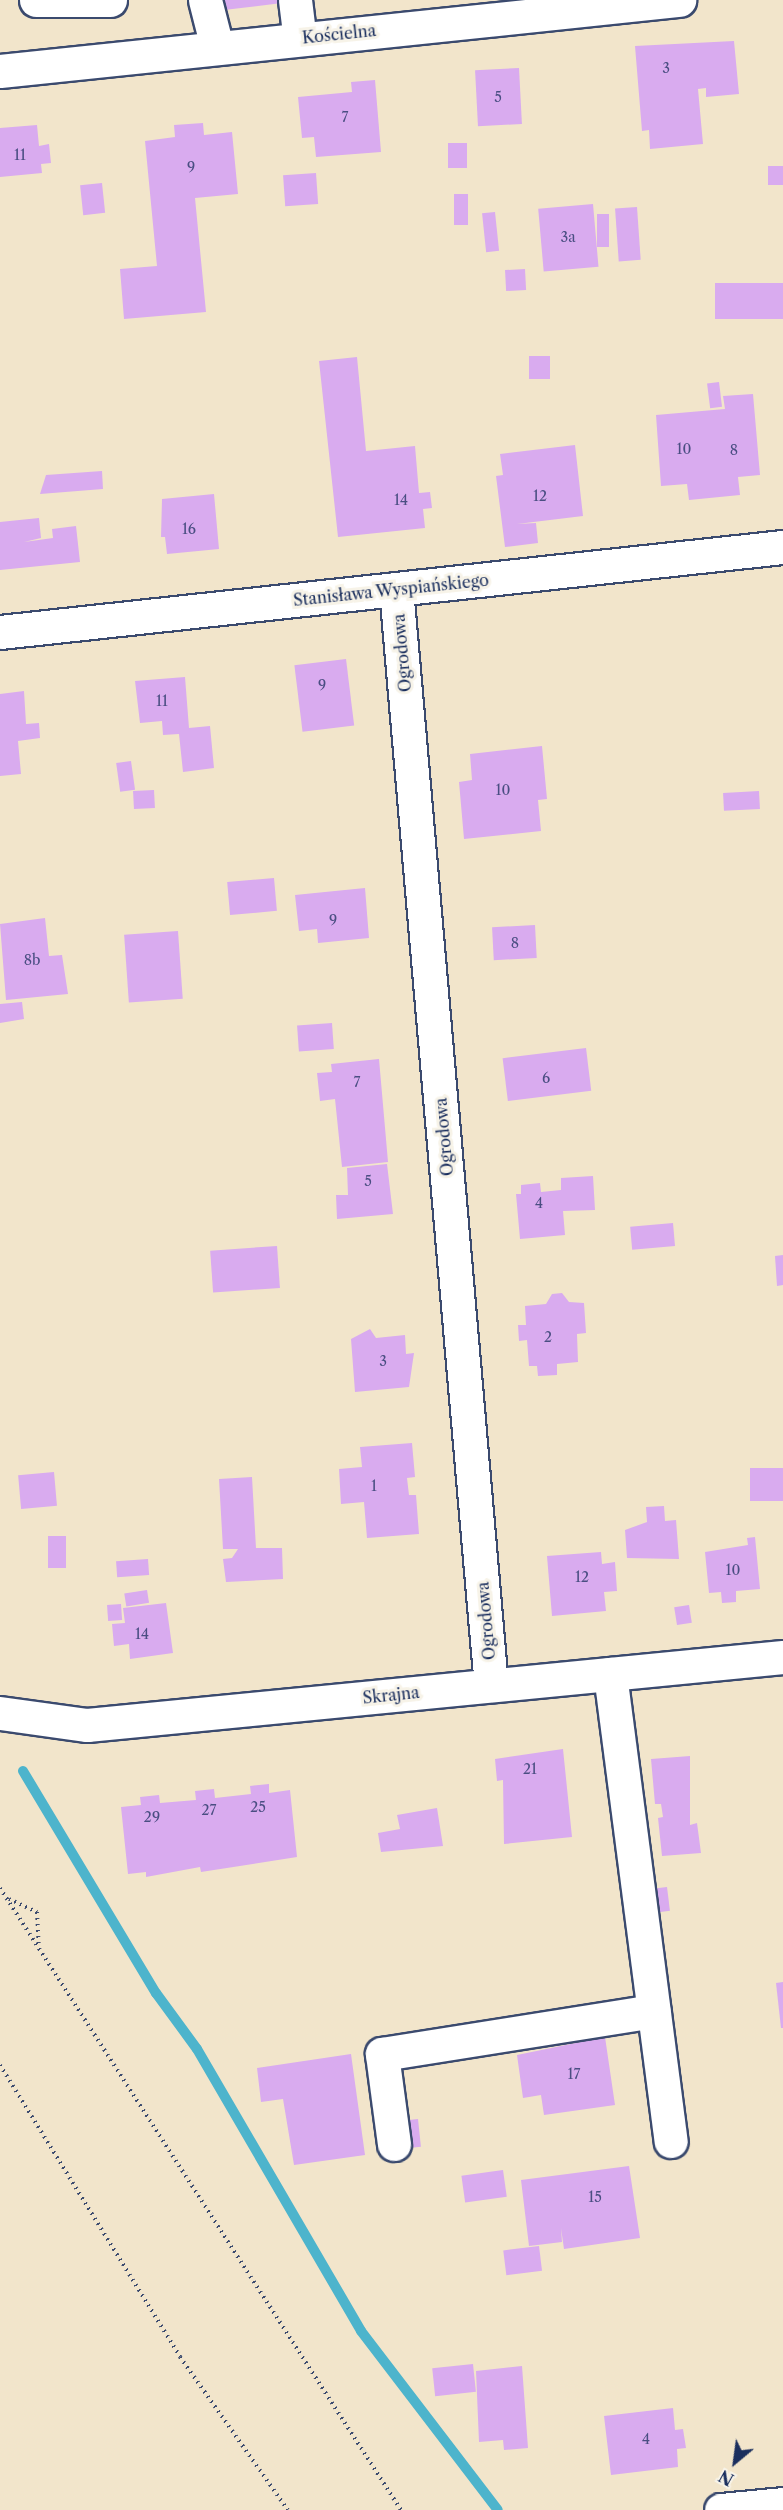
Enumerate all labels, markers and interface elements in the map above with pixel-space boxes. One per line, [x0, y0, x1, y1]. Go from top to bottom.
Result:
street label: Kościelna [301, 21, 377, 47]
house number: 3 [662, 60, 670, 76]
house number: 5 [494, 89, 502, 105]
house number: 7 [342, 109, 348, 125]
house number: 11 [14, 147, 26, 163]
house number: 9 [187, 159, 195, 175]
house number: 3a [560, 229, 576, 245]
house number: 10 [677, 441, 691, 457]
house number: 8 [730, 442, 738, 458]
house number: 12 [533, 488, 547, 504]
house number: 14 [394, 492, 408, 508]
house number: 16 [182, 521, 196, 537]
street label: Stanisława Wyspiańskiego [292, 570, 490, 610]
street label: Ogrodowa [389, 613, 415, 693]
house number: 9 [318, 677, 326, 693]
house number: 11 [156, 693, 168, 709]
house number: 10 [496, 782, 510, 798]
house number: 9 [329, 912, 337, 928]
house number: 8 [511, 935, 519, 951]
house number: 8b [24, 952, 40, 968]
house number: 6 [542, 1070, 550, 1086]
house number: 7 [354, 1074, 360, 1090]
street label: Ogrodowa [431, 1097, 457, 1177]
house number: 5 [364, 1173, 372, 1189]
house number: 4 [535, 1195, 543, 1211]
house number: 2 [544, 1329, 552, 1345]
house number: 3 [379, 1353, 387, 1369]
house number: 1 [371, 1478, 377, 1494]
house number: 10 [726, 1562, 740, 1578]
house number: 12 [575, 1569, 589, 1585]
street label: Ogrodowa [473, 1581, 499, 1661]
house number: 14 [135, 1626, 149, 1642]
street label: Skrajna [362, 1682, 420, 1708]
house number: 21 [523, 1761, 537, 1777]
house number: 25 [250, 1799, 266, 1815]
house number: 27 [202, 1802, 216, 1818]
house number: 29 [144, 1809, 160, 1825]
house number: 17 [568, 2066, 580, 2082]
house number: 15 [588, 2189, 602, 2205]
house number: 4 [642, 2431, 650, 2447]
north arrow [705, 2432, 765, 2492]
text: N [715, 2466, 737, 2490]

